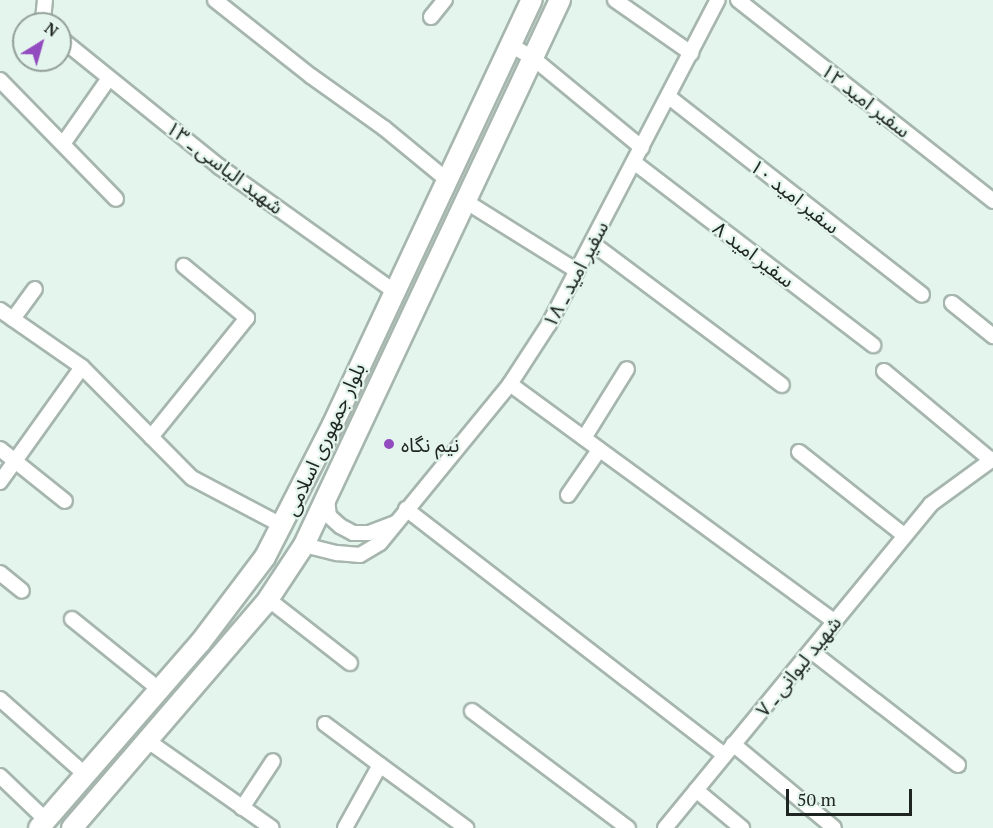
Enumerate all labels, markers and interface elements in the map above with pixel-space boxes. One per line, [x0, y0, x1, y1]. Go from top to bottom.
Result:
north arrow [12, 12, 72, 72]
text: N [40, 17, 63, 42]
street label: سفیر امید ۱۲ [816, 58, 916, 142]
street label: شهید الیاسی ـ ۱۳ [162, 115, 288, 219]
street label: سفیر امید ۱۰ [745, 154, 845, 238]
street label: سفیر امید ۸ [709, 216, 799, 292]
street label: سفیر امید ـ ۱۸ [537, 217, 613, 331]
street label: بلوار جمهوری اسلامی [278, 359, 370, 519]
place label: نیم نگاه [401, 432, 459, 456]
marker: نیم نگاه [382, 437, 396, 451]
street label: شهید لیوانی ـ ۷ [750, 611, 846, 721]
scale bar [789, 777, 915, 815]
text: 50 m [797, 787, 836, 811]

